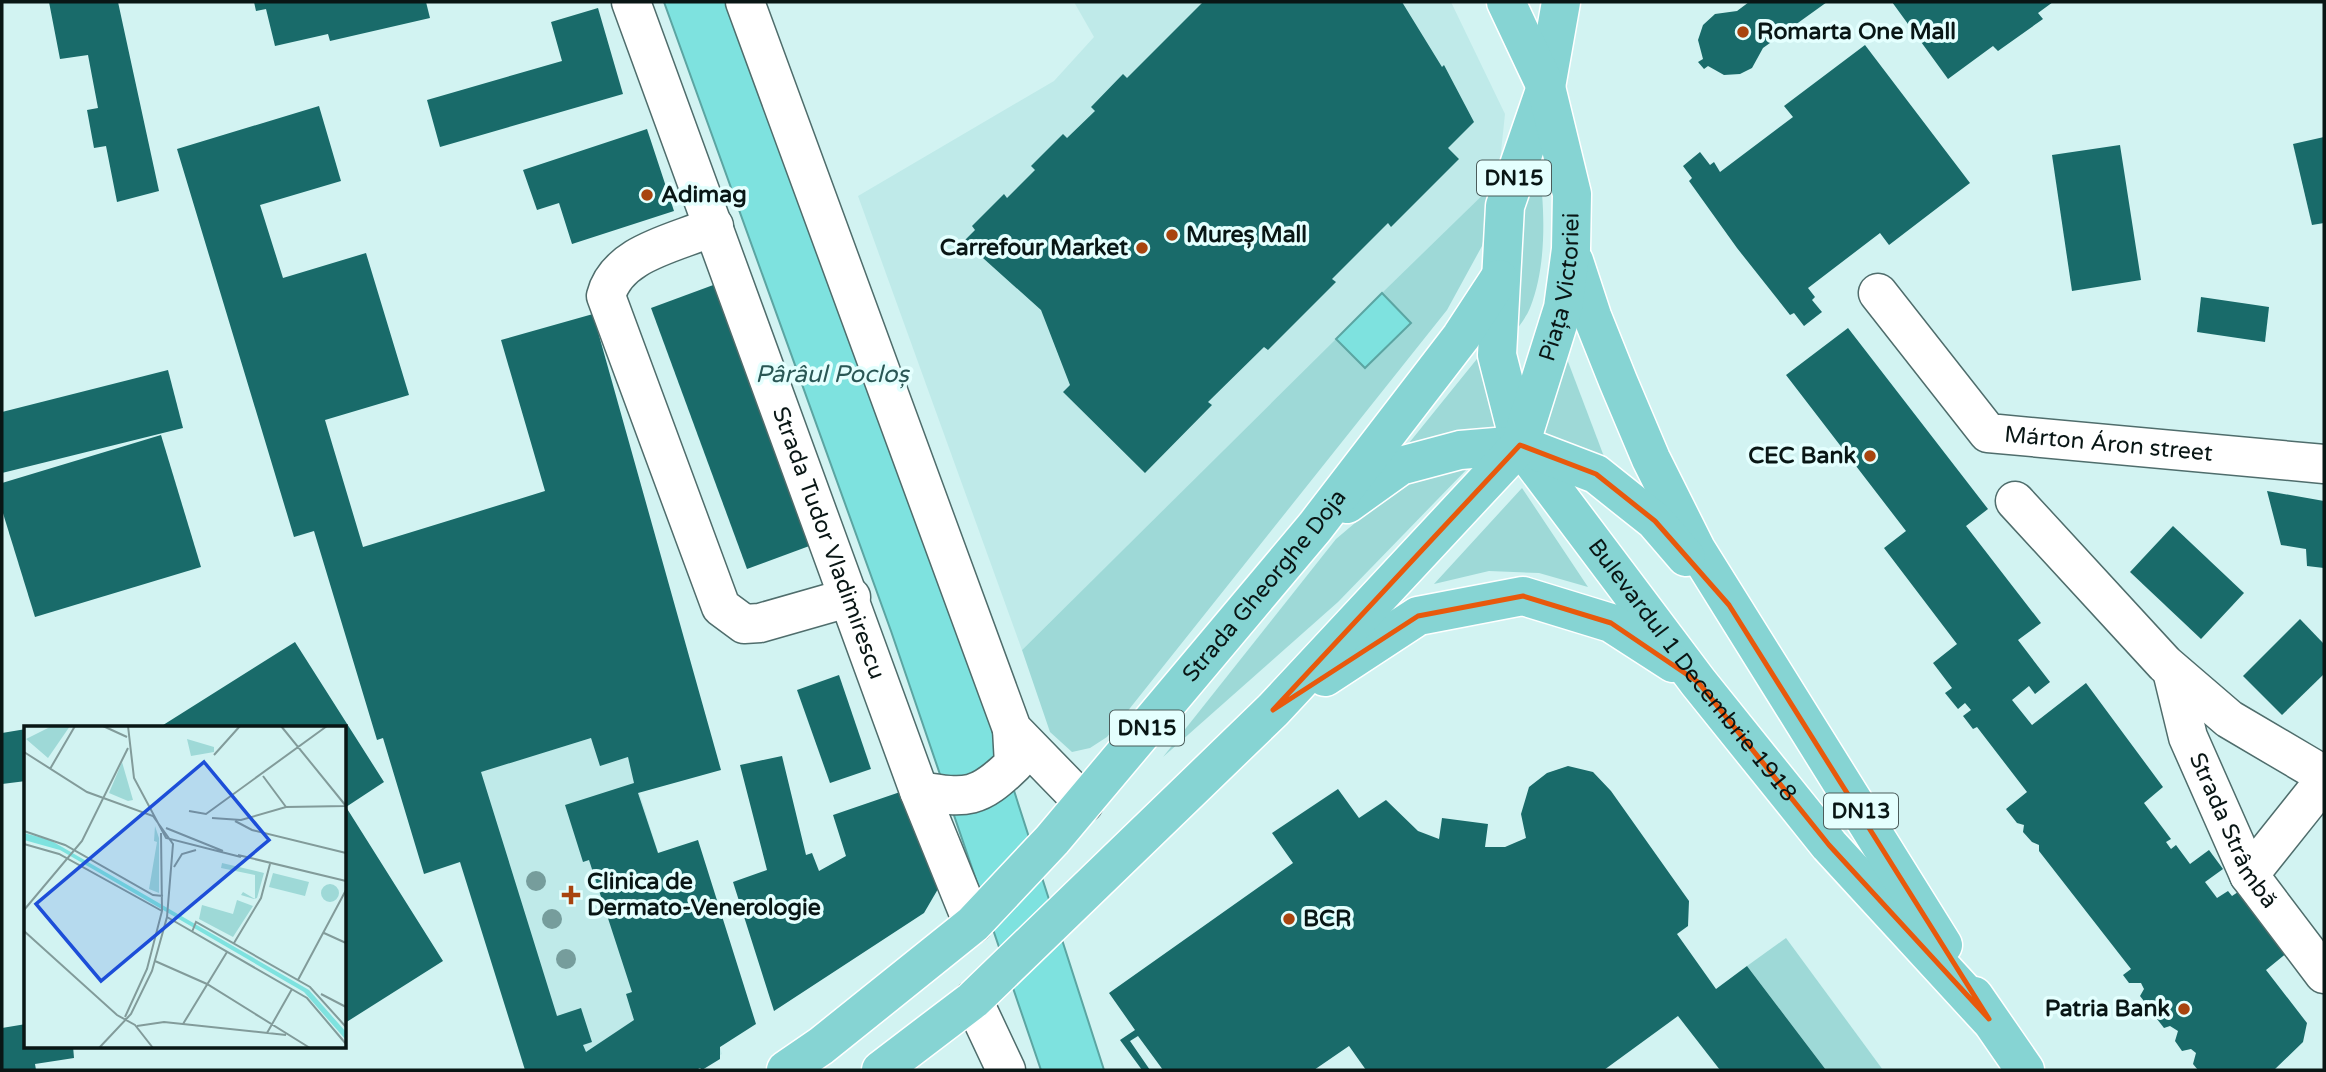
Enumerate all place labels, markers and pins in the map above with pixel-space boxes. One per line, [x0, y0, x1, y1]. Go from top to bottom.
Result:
place label: Romarta One Mall [1757, 18, 1956, 46]
marker: Romarta One Mall [1735, 24, 1751, 40]
place label: Adimag [661, 181, 747, 209]
marker: Adimag [639, 187, 655, 203]
place label: Mureș Mall [1186, 221, 1307, 249]
marker: Mureș Mall [1164, 227, 1180, 243]
place label: Carrefour Market [940, 234, 1128, 262]
marker: Carrefour Market [1134, 240, 1150, 256]
place label: CEC Bank [1748, 442, 1856, 470]
marker: CEC Bank [1862, 448, 1878, 464]
place label: Clinica de Dermato-Venerologie [587, 868, 821, 922]
marker: Clinica de Dermato-Venerologie [561, 885, 581, 905]
place label: BCR [1303, 905, 1351, 933]
marker: BCR [1281, 911, 1297, 927]
place label: Patria Bank [2045, 995, 2170, 1023]
marker: Patria Bank [2176, 1001, 2192, 1017]

